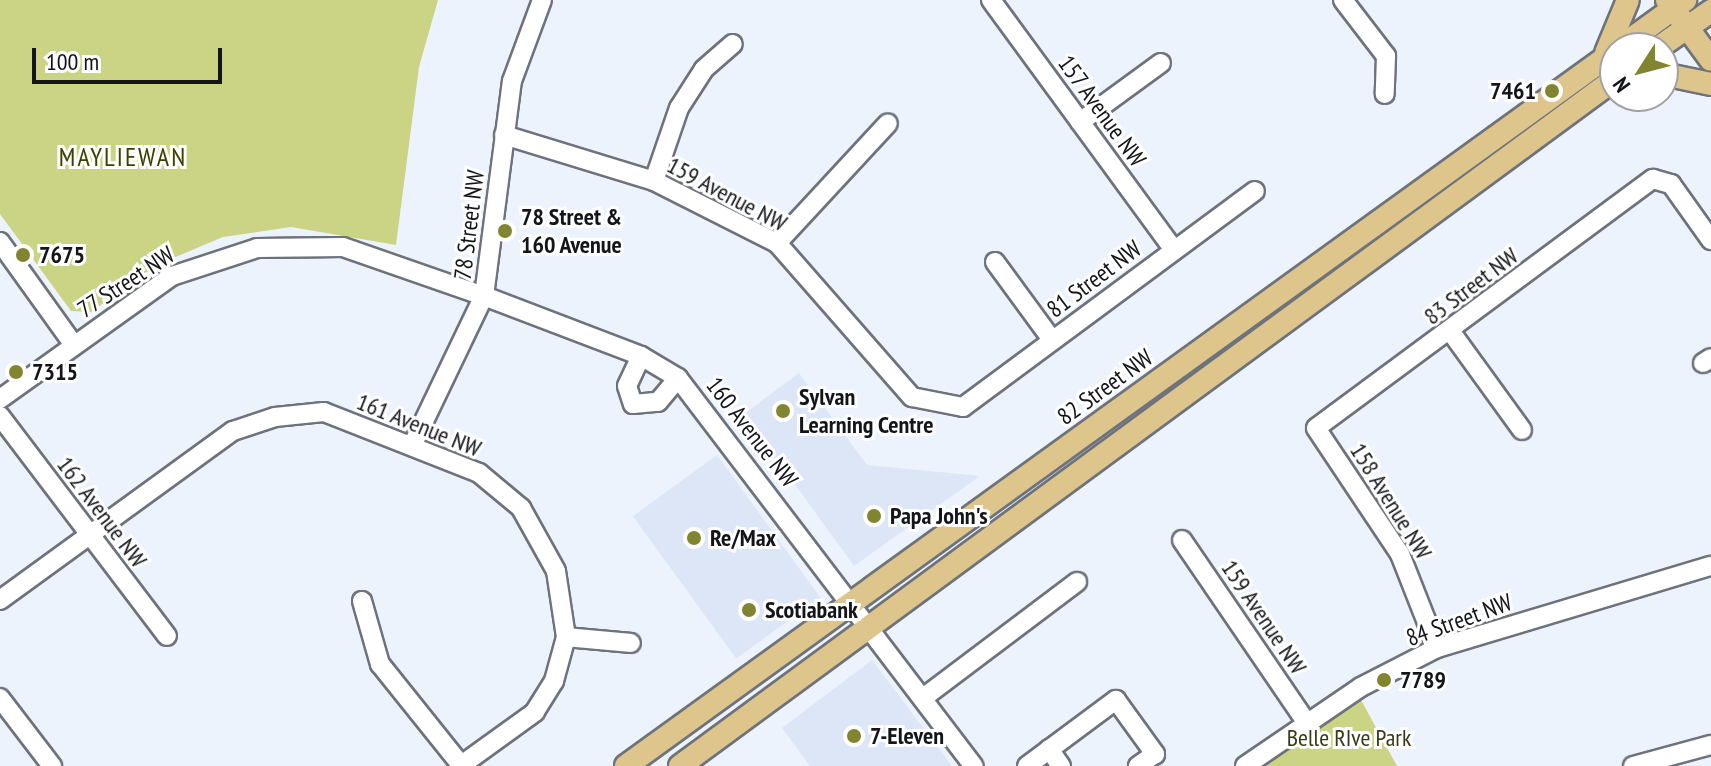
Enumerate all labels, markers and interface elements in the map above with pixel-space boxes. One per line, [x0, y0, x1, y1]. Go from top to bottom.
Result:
scale bar [36, 32, 226, 82]
north arrow [1599, 32, 1679, 112]
text: 100 m [46, 46, 99, 77]
street label: 157 Avenue NW [1051, 49, 1153, 173]
text: N [1606, 72, 1636, 98]
place label: 7461 [1490, 77, 1536, 105]
marker: 7461 [1543, 82, 1561, 100]
district label: MAYLIEWAN [59, 141, 187, 173]
street label: 159 Avenue NW [662, 150, 792, 238]
street label: 78 Street NW [448, 168, 490, 282]
place label: 78 Street & 160 Avenue [521, 203, 623, 259]
marker: 78 Street & 160 Avenue [496, 222, 514, 240]
street label: 81 Street NW [1041, 234, 1147, 324]
street label: 77 Street NW [72, 240, 180, 324]
place label: 7675 [39, 241, 85, 269]
street label: 83 Street NW [1418, 241, 1524, 331]
marker: 7675 [14, 246, 32, 264]
street label: 82 Street NW [1052, 343, 1158, 431]
place label: 7315 [32, 358, 78, 386]
marker: 7315 [7, 363, 25, 381]
street label: 160 Avenue NW [700, 371, 804, 493]
place label: Sylvan Learning Centre [799, 383, 934, 439]
street label: 161 Avenue NW [352, 387, 486, 463]
marker: Sylvan Learning Centre [774, 402, 792, 420]
street label: 158 Avenue NW [1344, 437, 1438, 565]
street label: 162 Avenue NW [51, 450, 153, 574]
place label: Papa John's [890, 502, 988, 530]
marker: Papa John's [865, 507, 883, 525]
place label: Re/Max [710, 524, 776, 552]
marker: Re/Max [685, 529, 703, 547]
street label: 159 Avenue NW [1215, 554, 1313, 680]
street label: 84 Street NW [1402, 588, 1516, 652]
place label: Scotiabank [765, 596, 858, 624]
marker: Scotiabank [740, 601, 758, 619]
place label: 7789 [1400, 666, 1446, 694]
marker: 7789 [1375, 671, 1393, 689]
place label: 7-Eleven [870, 722, 944, 750]
park label: Belle RIve Park [1287, 724, 1411, 752]
marker: 7-Eleven [845, 727, 863, 745]

